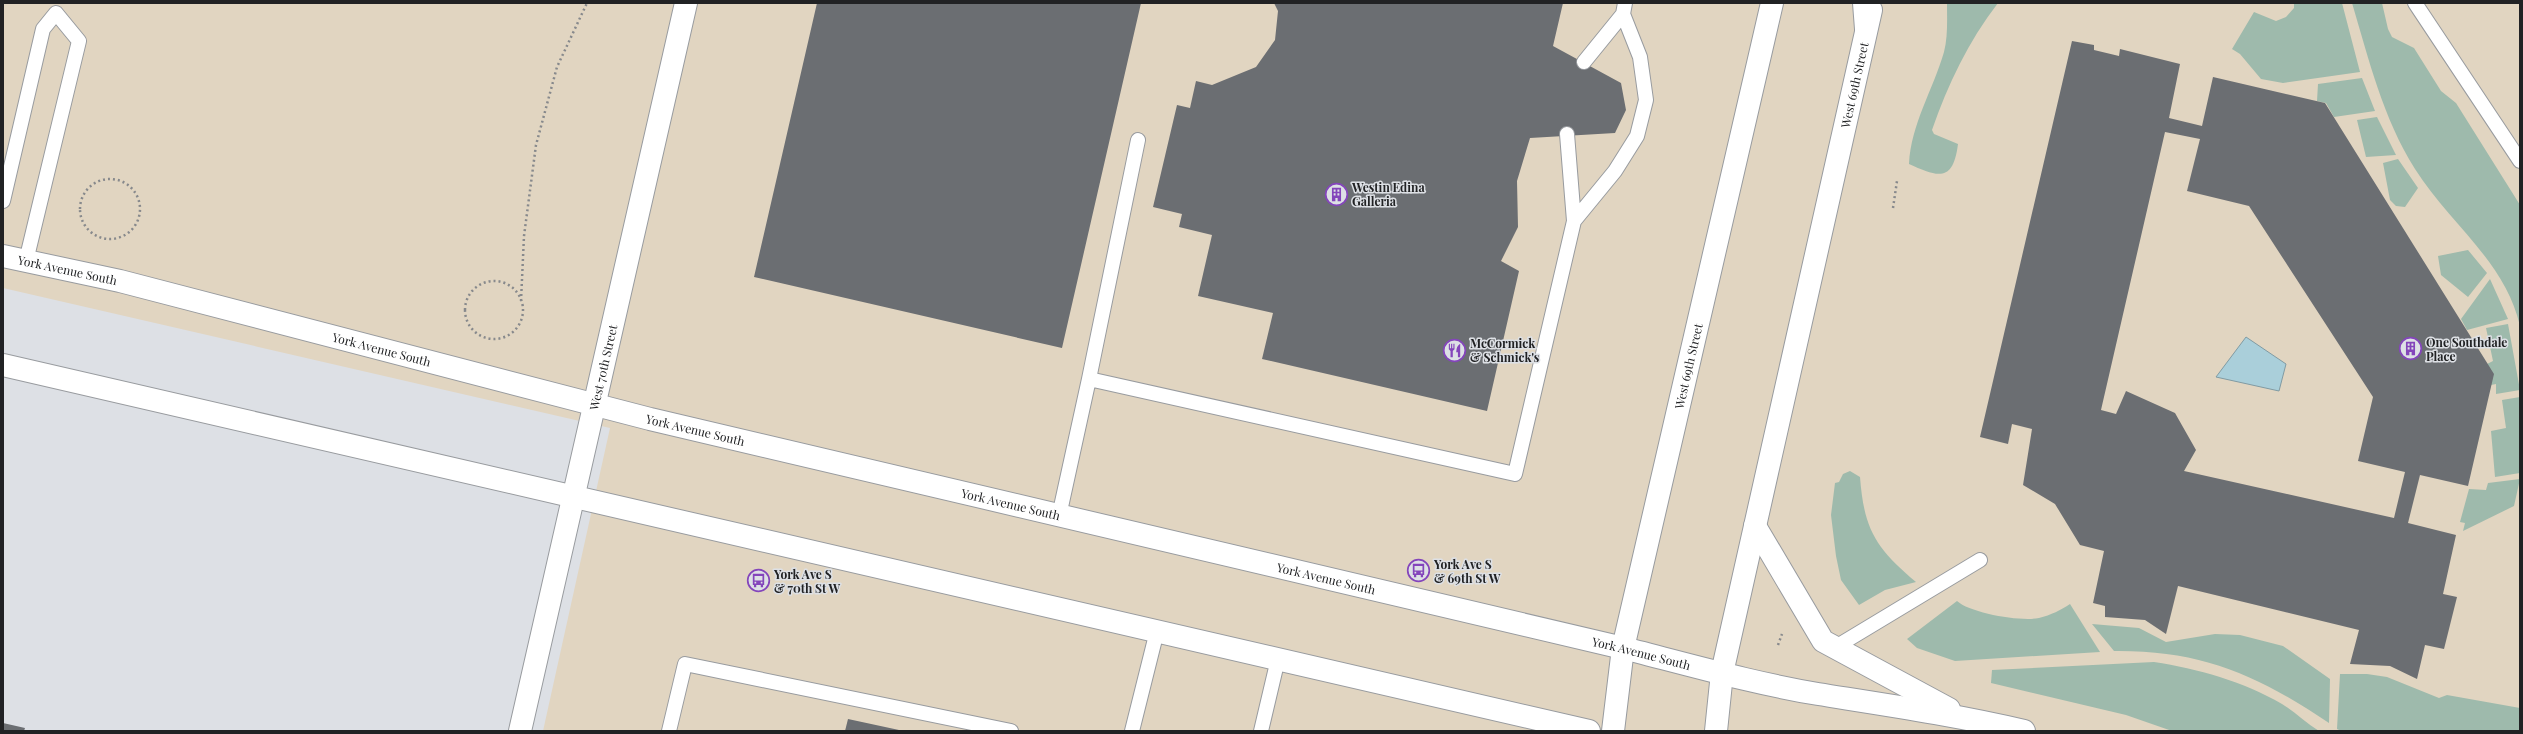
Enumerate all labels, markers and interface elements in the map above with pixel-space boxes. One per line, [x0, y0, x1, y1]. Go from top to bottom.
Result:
street label: West 69th Street [1837, 40, 1872, 130]
place label: Westin Edina Galleria [1351, 179, 1425, 209]
building icon: Westin Edina Galleria [1324, 181, 1350, 207]
street label: York Avenue South [15, 251, 119, 288]
street label: West 69th Street [1670, 321, 1706, 411]
street label: West 70th Street [585, 322, 621, 413]
street label: York Avenue South [330, 328, 433, 370]
place label: One Southdale Place [2426, 334, 2507, 364]
place label: McCormick & Schmick's [1470, 335, 1540, 365]
building icon: One Southdale Place [2397, 336, 2423, 362]
restaurant icon: McCormick & Schmick's [1442, 337, 1468, 363]
street label: York Avenue South [643, 410, 746, 449]
street label: York Avenue South [959, 484, 1062, 523]
place label: York Ave S & 69th St W [1433, 556, 1501, 586]
bus stop icon: York Ave S & 69th St W [1405, 558, 1431, 584]
street label: York Avenue South [1274, 559, 1377, 598]
place label: York Ave S & 70th St W [773, 566, 841, 596]
bus stop icon: York Ave S & 70th St W [745, 568, 771, 594]
street label: York Avenue South [1590, 633, 1692, 673]

